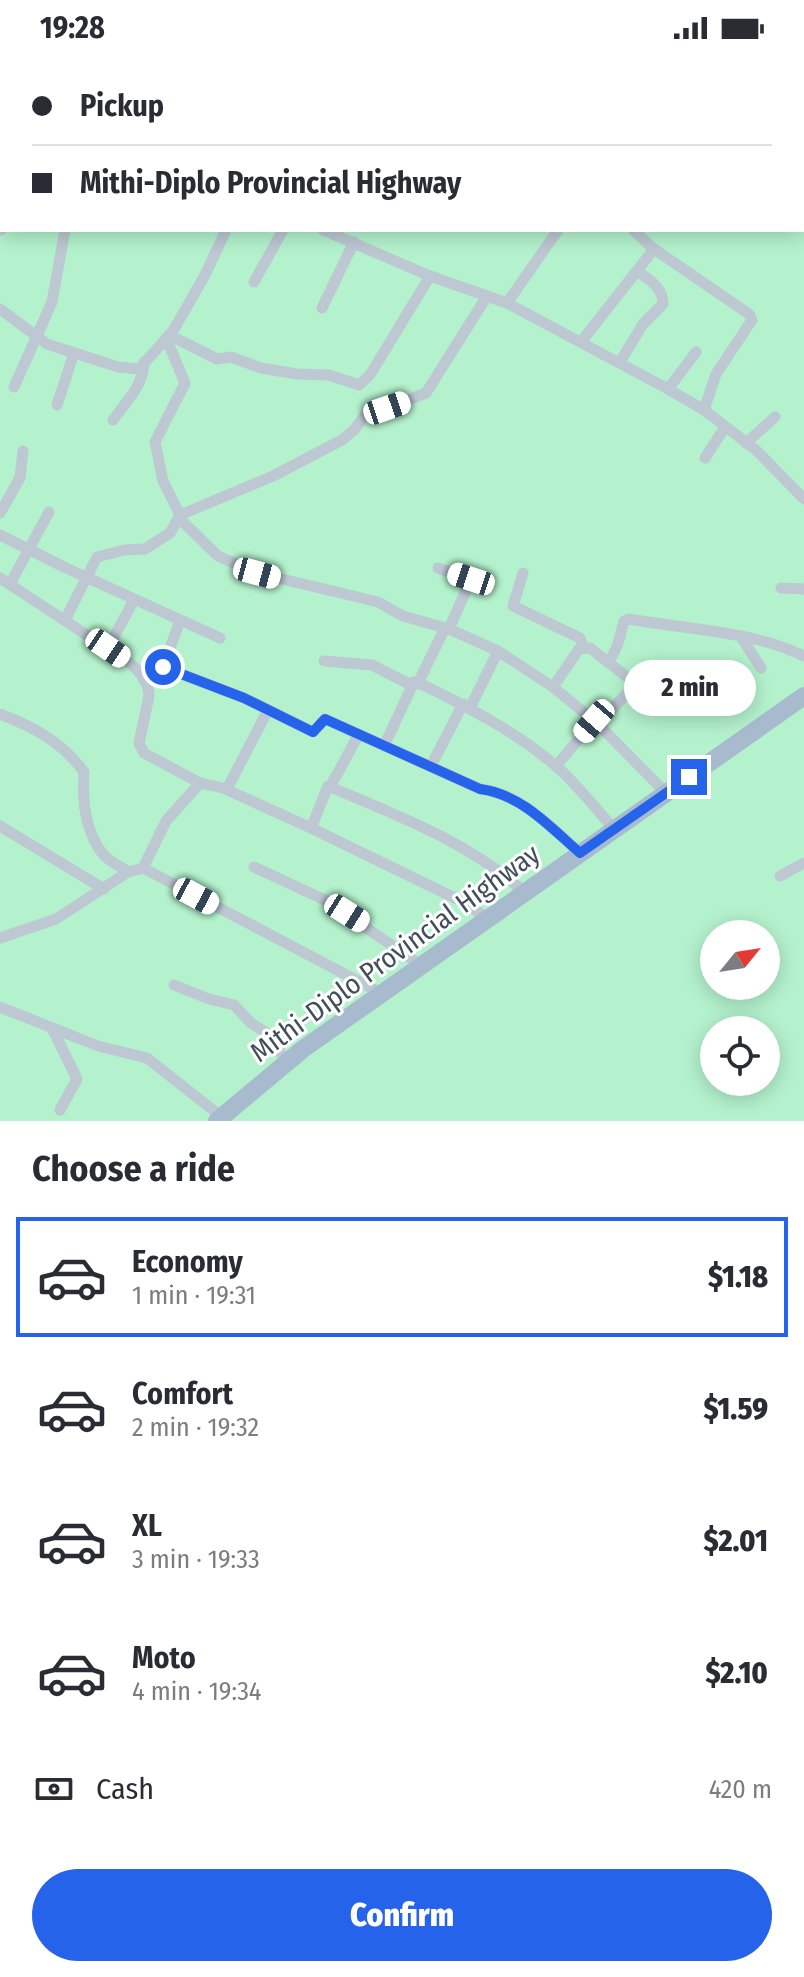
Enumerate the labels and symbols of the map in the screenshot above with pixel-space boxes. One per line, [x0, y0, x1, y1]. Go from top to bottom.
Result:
car [360, 389, 414, 427]
car [231, 555, 283, 591]
car [444, 560, 498, 598]
car [81, 625, 135, 671]
route start [145, 649, 181, 685]
callout: 2 min [623, 661, 755, 717]
car [569, 695, 619, 747]
route end [671, 759, 707, 795]
street label: Mithi-Diplo Provincial Highway [244, 837, 546, 1069]
car [169, 874, 223, 918]
car [320, 890, 374, 936]
north arrow [700, 920, 780, 1000]

